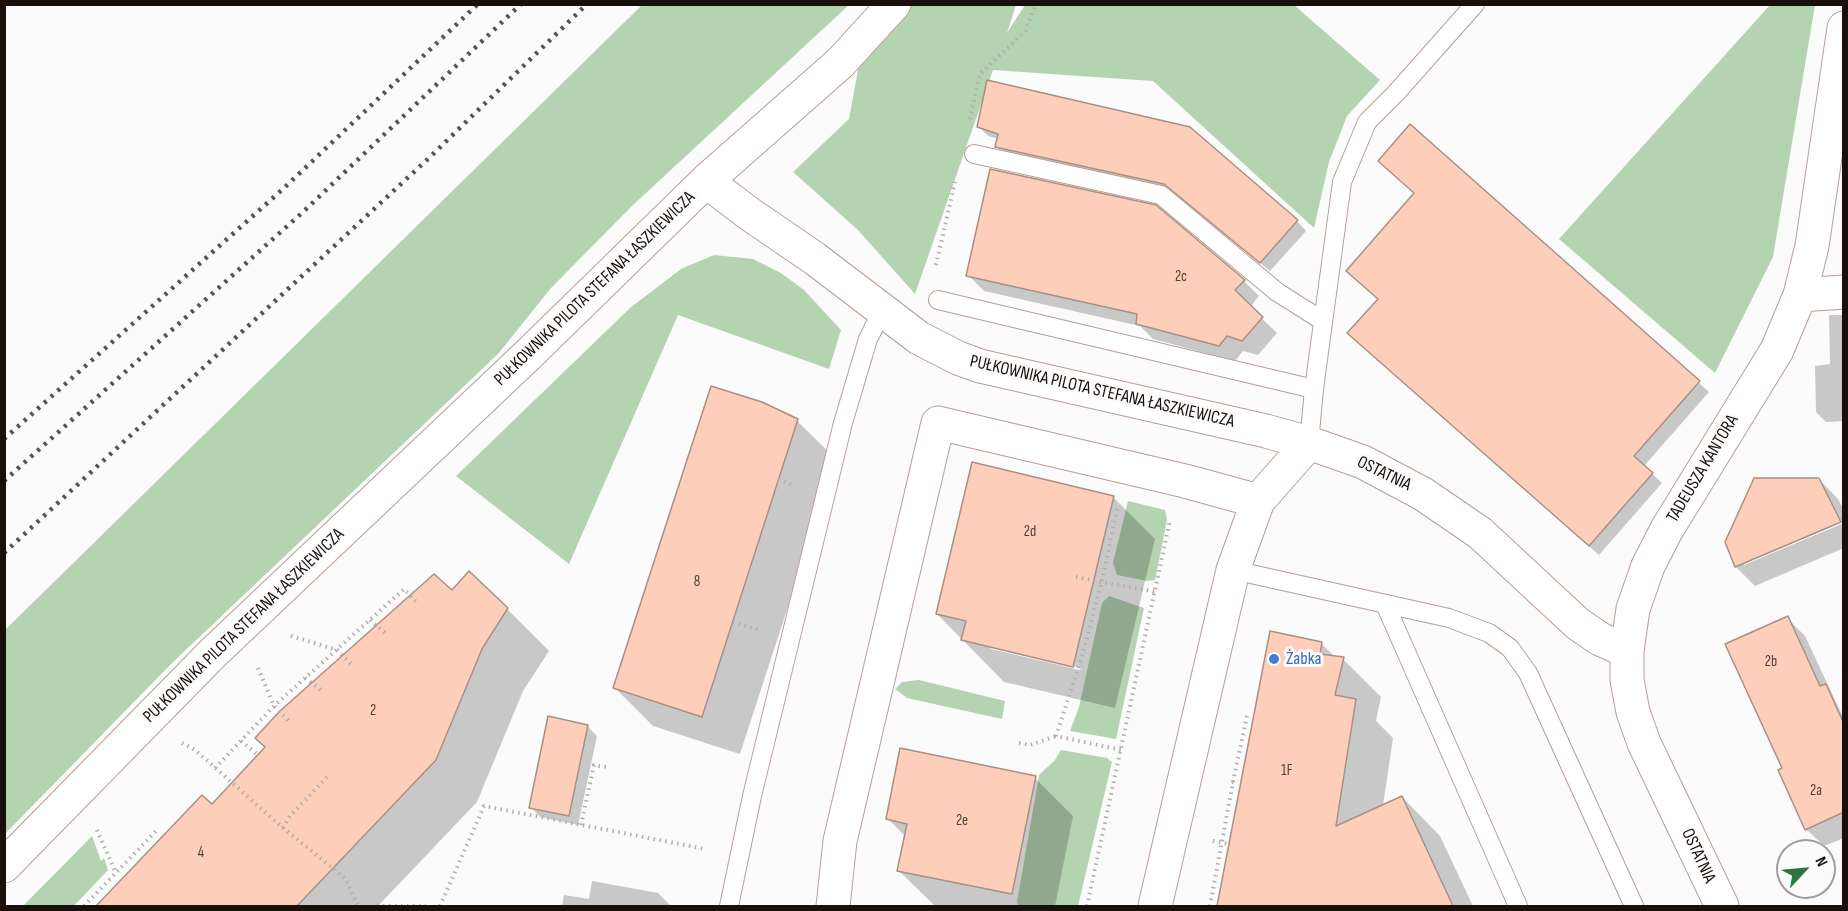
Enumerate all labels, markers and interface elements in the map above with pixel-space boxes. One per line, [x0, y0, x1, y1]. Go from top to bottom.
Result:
street label: PUŁKOWNIKA PILOTA STEFANA ŁASZKIEWICZA [490, 187, 700, 391]
house number: 2c [1175, 268, 1187, 286]
street label: PUŁKOWNIKA PILOTA STEFANA ŁASZKIEWICZA [968, 351, 1236, 433]
street label: TADEUSZA KANTORA [1662, 411, 1744, 527]
street label: OSTATNIA [1353, 452, 1415, 496]
house number: 2d [1024, 523, 1036, 541]
street label: PUŁKOWNIKA PILOTA STEFANA ŁASZKIEWICZA [139, 524, 349, 728]
house number: 8 [694, 573, 700, 591]
place label: Żabka [1286, 648, 1321, 670]
marker: Żabka [1267, 652, 1281, 666]
house number: 2b [1765, 653, 1777, 671]
house number: 2 [370, 702, 376, 720]
house number: 1F [1281, 762, 1293, 780]
house number: 2a [1810, 782, 1822, 800]
house number: 2e [956, 812, 968, 830]
street label: OSTATNIA [1676, 825, 1720, 887]
north arrow [1776, 839, 1836, 899]
house number: 4 [198, 844, 204, 862]
text: N [1810, 854, 1831, 870]

